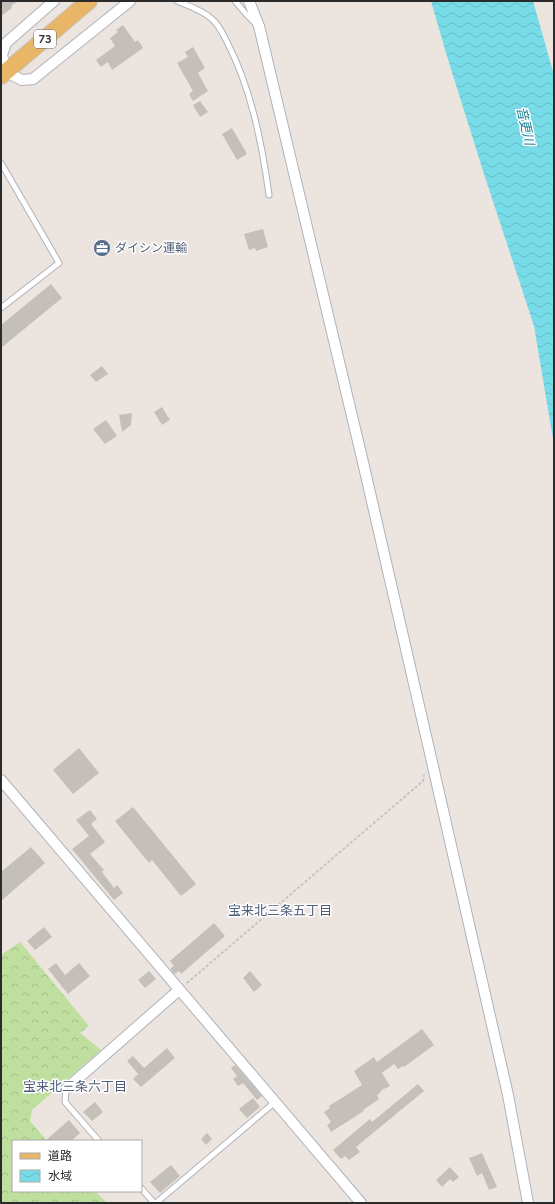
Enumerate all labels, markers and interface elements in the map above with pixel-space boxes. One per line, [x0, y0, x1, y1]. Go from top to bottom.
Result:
road number: 73 [34, 30, 56, 48]
water label: 音更川 [512, 105, 539, 149]
office icon: ダイシン運輸 [92, 238, 112, 258]
place label: ダイシン運輸 [115, 240, 187, 256]
district label: 宝来北三条五丁目 [228, 902, 332, 920]
district label: 宝来北三条六丁目 [23, 1078, 127, 1096]
legend [12, 1140, 142, 1192]
text: 道路 [48, 1148, 72, 1164]
text: 水域 [48, 1168, 72, 1184]

